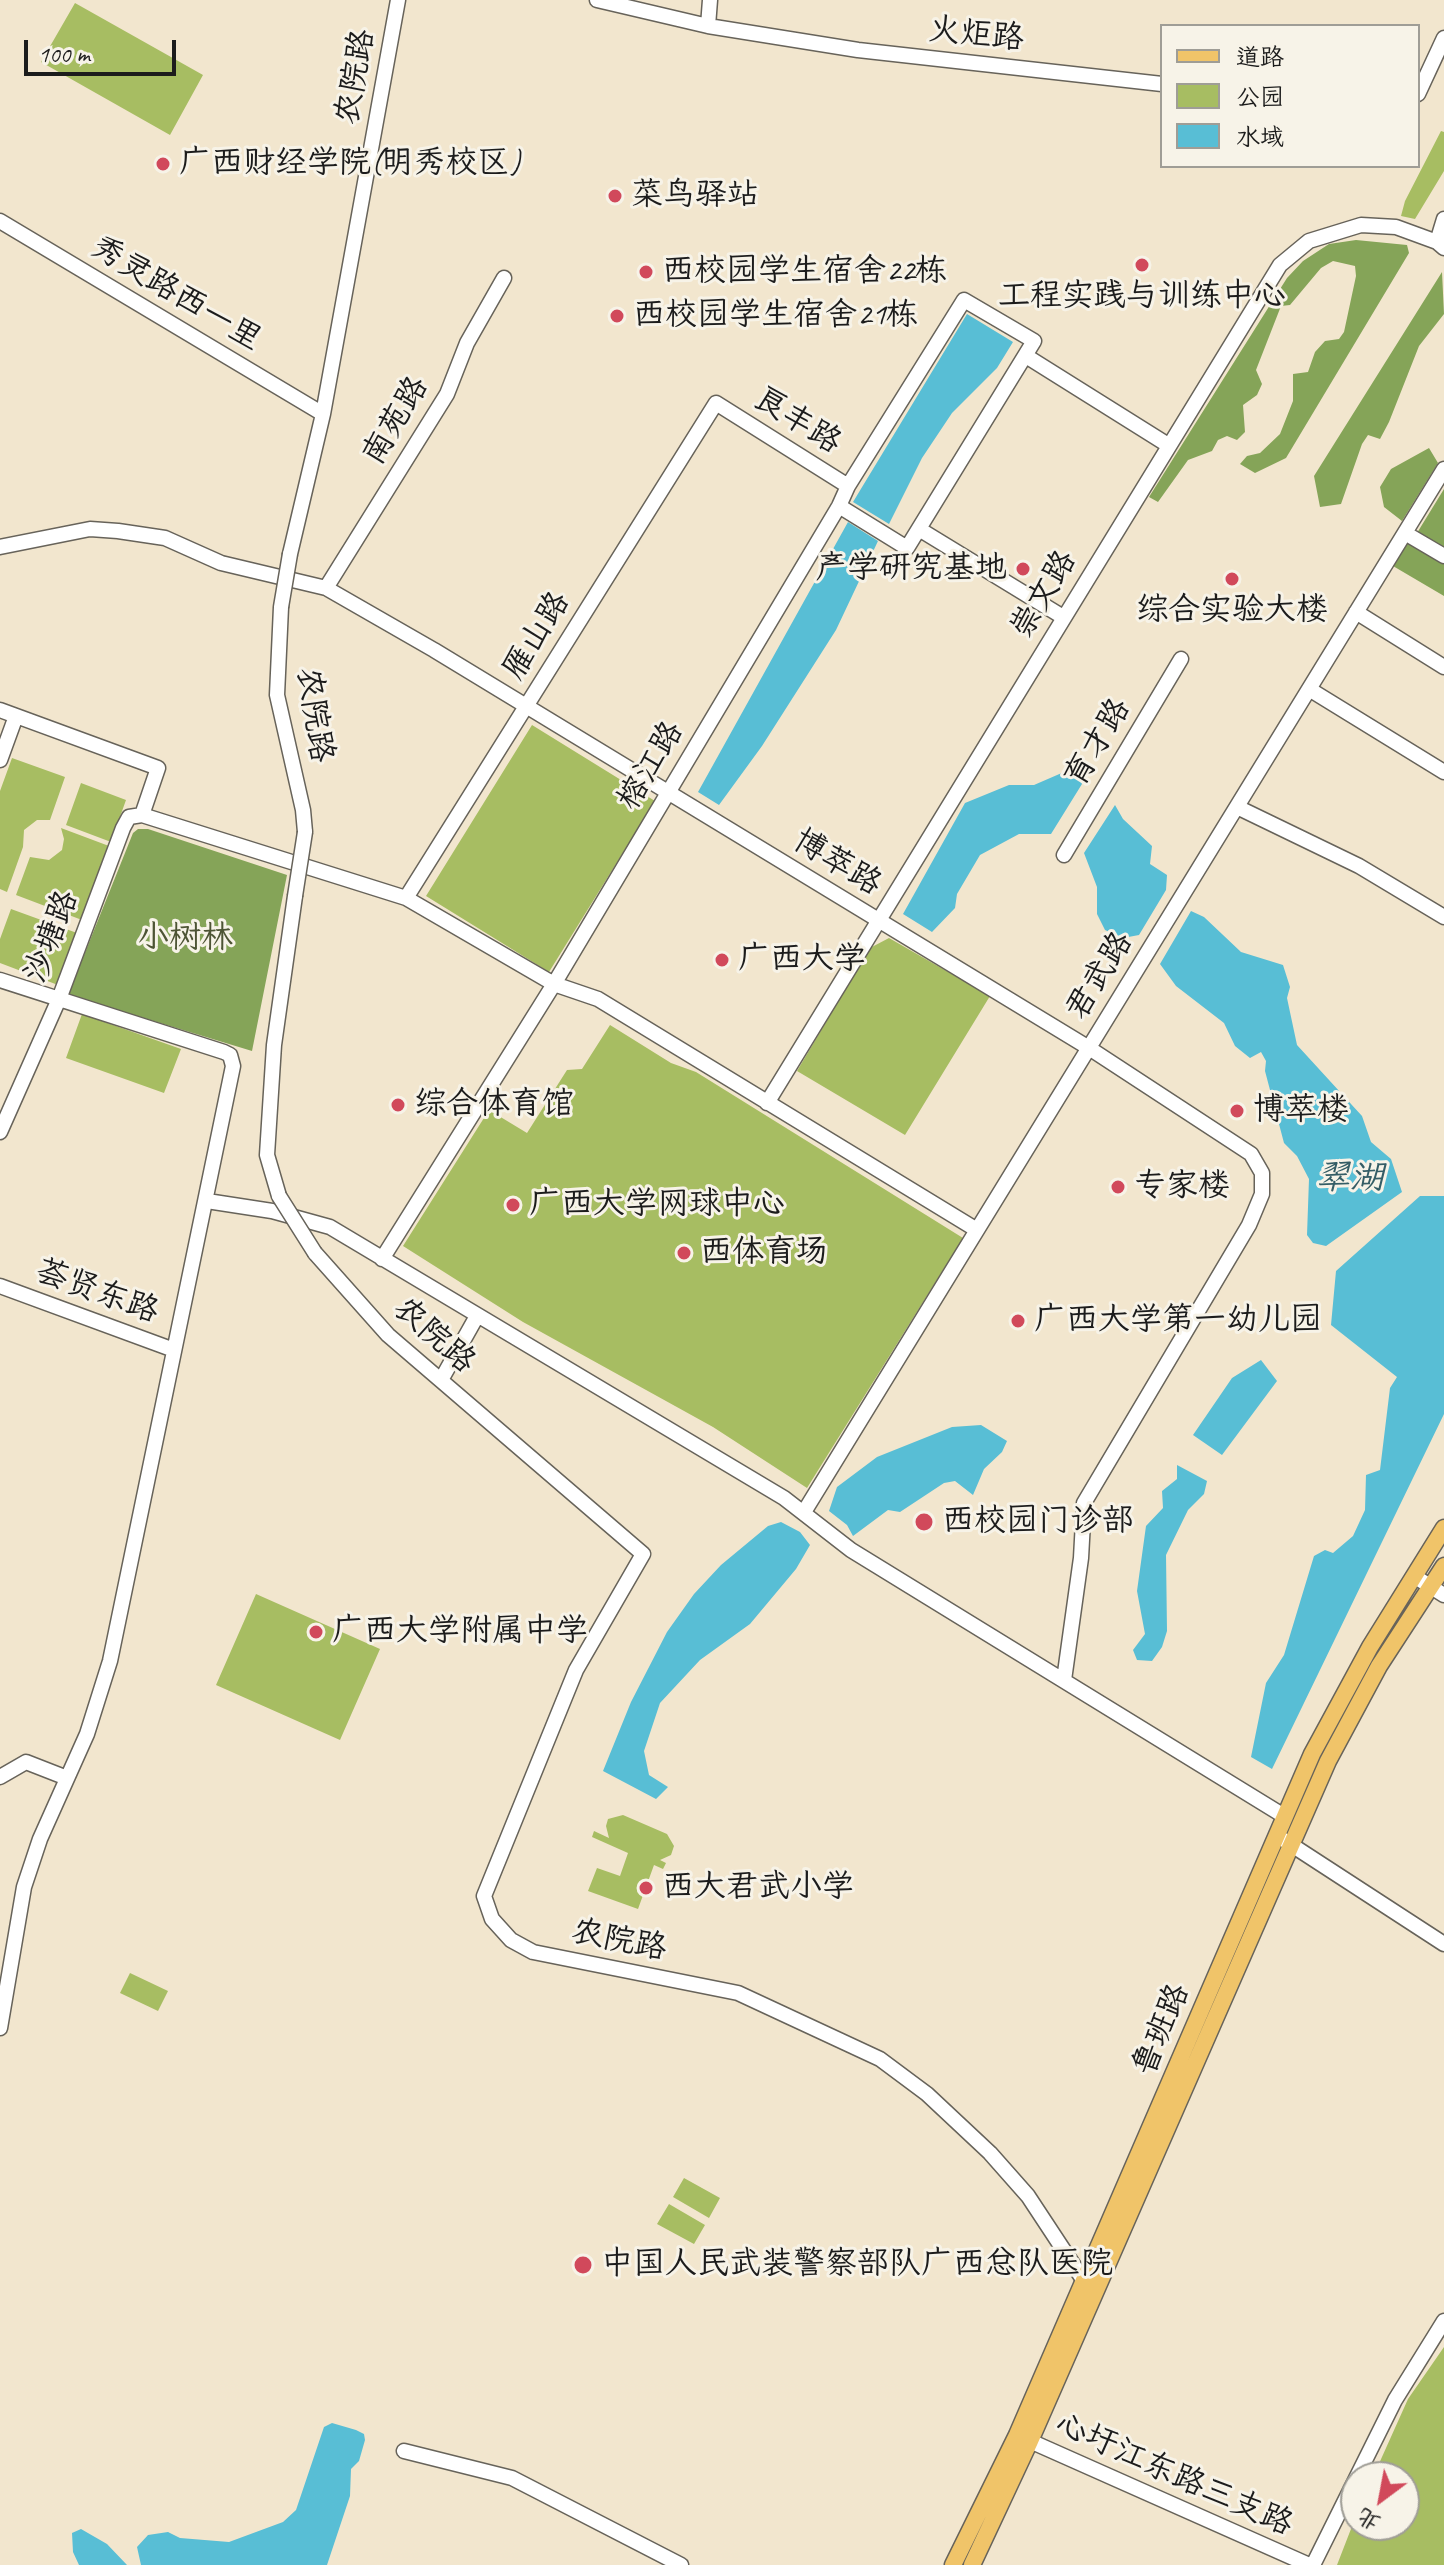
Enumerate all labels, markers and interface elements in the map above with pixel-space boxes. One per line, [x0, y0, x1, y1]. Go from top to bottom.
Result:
street label: 火炬路 [926, 11, 1026, 59]
scale bar [28, 24, 180, 74]
legend [1160, 24, 1420, 168]
street label: 农院路 [329, 26, 383, 128]
text: 100 m [38, 39, 90, 69]
text: 道路 [1236, 42, 1284, 72]
text: 公园 [1236, 82, 1284, 112]
text: 水域 [1236, 122, 1284, 152]
place label: 广西财经学院(明秀校区) [179, 145, 520, 183]
marker: 广西财经学院(明秀校区) [154, 155, 172, 173]
place label: 菜鸟驿站 [631, 177, 759, 215]
marker: 菜鸟驿站 [606, 187, 624, 205]
street label: 秀灵路西一里 [84, 228, 268, 360]
place label: 西校园学生宿舍22栋 [662, 253, 947, 291]
marker: 工程实践与训练中心 [1133, 256, 1151, 274]
marker: 西校园学生宿舍22栋 [637, 263, 655, 281]
place label: 工程实践与训练中心 [998, 278, 1286, 316]
place label: 西校园学生宿舍21栋 [633, 297, 918, 335]
marker: 西校园学生宿舍21栋 [608, 307, 626, 325]
street label: 南苑路 [355, 370, 437, 472]
street label: 良丰路 [746, 379, 848, 463]
street label: 崇文路 [1003, 544, 1085, 646]
place label: 产学研究基地 [815, 550, 1007, 588]
marker: 产学研究基地 [1014, 560, 1032, 578]
marker: 综合实验大楼 [1223, 570, 1241, 588]
street label: 雁山路 [495, 585, 579, 687]
place label: 综合实验大楼 [1136, 592, 1328, 630]
street label: 农院路 [288, 665, 340, 765]
street label: 育才路 [1057, 692, 1139, 794]
street label: 榕江路 [610, 715, 692, 817]
street label: 博萃路 [786, 822, 888, 904]
street label: 沙塘路 [17, 885, 87, 989]
park label: 小树林 [137, 920, 233, 958]
street label: 君武路 [1058, 925, 1142, 1027]
place label: 广西大学 [738, 941, 866, 979]
marker: 广西大学 [713, 951, 731, 969]
place label: 综合体育馆 [414, 1086, 574, 1124]
place label: 博萃楼 [1253, 1092, 1349, 1130]
marker: 综合体育馆 [389, 1096, 407, 1114]
marker: 博萃楼 [1228, 1102, 1246, 1120]
water label: 翠湖 [1316, 1159, 1384, 1199]
place label: 专家楼 [1134, 1168, 1230, 1206]
marker: 专家楼 [1109, 1178, 1127, 1196]
place label: 广西大学网球中心 [529, 1186, 785, 1224]
marker: 广西大学网球中心 [504, 1196, 522, 1214]
place label: 西体育场 [700, 1234, 828, 1272]
marker: 西体育场 [675, 1244, 693, 1262]
street label: 荟贤东路 [30, 1252, 164, 1332]
street label: 农院路 [385, 1290, 483, 1382]
place label: 广西大学第一幼儿园 [1034, 1302, 1322, 1340]
marker: 广西大学第一幼儿园 [1009, 1312, 1027, 1330]
place label: 西校园门诊部 [942, 1503, 1134, 1541]
marker: 西校园门诊部 [913, 1511, 935, 1533]
place label: 广西大学附属中学 [332, 1613, 588, 1651]
marker: 广西大学附属中学 [307, 1623, 325, 1641]
place label: 西大君武小学 [662, 1869, 854, 1907]
marker: 西大君武小学 [637, 1879, 655, 1897]
street label: 农院路 [568, 1913, 670, 1969]
street label: 鲁班路 [1126, 1978, 1198, 2082]
place label: 中国人民武装警察部队广西总队医院 [601, 2246, 1113, 2284]
marker: 中国人民武装警察部队广西总队医院 [572, 2254, 594, 2276]
street label: 心圩江东路三支路 [1049, 2405, 1299, 2545]
north arrow [1340, 2461, 1420, 2541]
text: 北 [1352, 2502, 1385, 2537]

